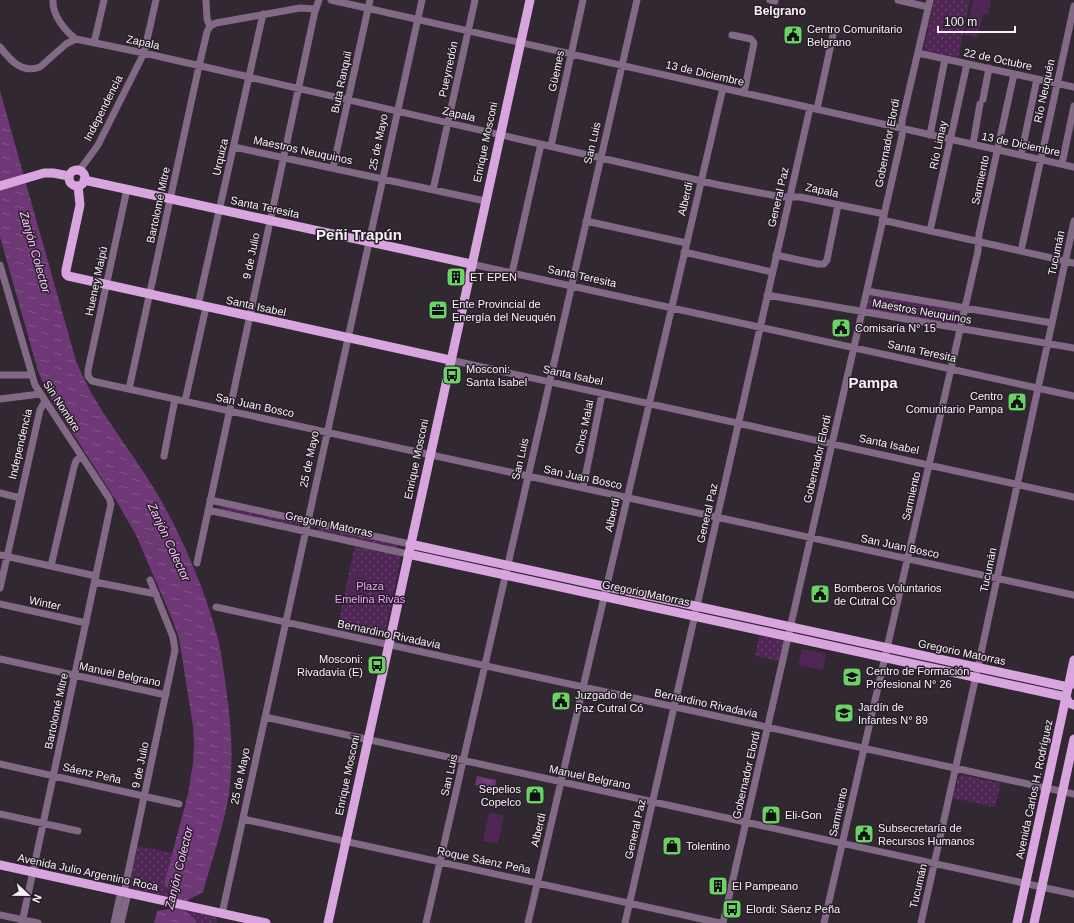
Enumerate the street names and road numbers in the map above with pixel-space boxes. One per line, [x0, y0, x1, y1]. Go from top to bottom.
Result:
street label: Zapala [125, 33, 162, 52]
street label: Pueyrredón [436, 40, 460, 98]
street label: 22 de Octubre [963, 46, 1033, 72]
street label: Güemes [546, 49, 566, 93]
street label: Buta Ranquil [329, 50, 353, 114]
street label: 13 de Diciembre [665, 58, 745, 88]
street label: Río Neuquén [1031, 58, 1057, 124]
street label: Independencia [81, 72, 125, 143]
street label: Gobernador Elordi [873, 98, 901, 188]
street label: Enrique Mosconi [471, 101, 499, 183]
street label: Zapala [441, 104, 478, 124]
street label: 25 de Mayo [366, 113, 390, 171]
street label: Río Limay [927, 119, 949, 170]
street label: San Luis [581, 120, 603, 165]
street label: 13 de Diciembre [981, 130, 1061, 158]
street label: Maestros Neuquinos [252, 134, 354, 166]
street label: Urquiza [210, 136, 230, 177]
street label: Sarmiento [969, 154, 991, 206]
street label: Bartolomé Mitre [144, 166, 172, 244]
street label: General Paz [765, 166, 791, 228]
street label: Alberdi [675, 181, 695, 217]
street label: Zapala [804, 181, 841, 200]
street label: Santa Teresita [229, 194, 301, 220]
street label: Tucumán [1045, 230, 1067, 276]
street label: 9 de Julio [240, 232, 262, 280]
street label: Hueney Maipú [83, 245, 109, 317]
street label: Santa Teresita [546, 263, 618, 289]
street label: Santa Isabel [225, 294, 287, 318]
street label: Maestros Neuquinos [871, 296, 973, 326]
street label: Santa Teresita [886, 338, 958, 364]
street label: Santa Isabel [542, 363, 604, 387]
street label: Sin Nombre [41, 378, 83, 434]
street label: San Juan Bosco [215, 391, 295, 419]
street label: Chos Malal [572, 399, 596, 455]
street label: Independencia [6, 407, 34, 481]
street label: Gobernador Elordi [801, 414, 833, 504]
street label: Enrique Mosconi [402, 418, 430, 500]
street label: 25 de Mayo [297, 430, 321, 488]
street label: Santa Isabel [858, 432, 920, 456]
street label: San Luis [509, 436, 531, 481]
street label: San Juan Bosco [543, 463, 623, 491]
street label: Sarmiento [900, 470, 922, 522]
street label: General Paz [694, 482, 720, 544]
street label: Alberdi [602, 497, 622, 533]
street label: Gregorio Matorras [284, 509, 374, 539]
street label: San Juan Bosco [860, 532, 940, 560]
street label: Tucumán [977, 547, 999, 593]
street label: Gregorio Matorras [601, 578, 691, 608]
street label: Winter [28, 594, 62, 612]
street label: Bernardino Rivadavia [336, 617, 443, 651]
street label: Gregorio Matorras [917, 637, 1007, 667]
street label: Manuel Belgrano [78, 659, 162, 689]
street label: Bartolomé Mitre [42, 672, 70, 750]
street label: Bernardino Rivadavia [653, 686, 760, 720]
street label: Avenida Carlos H. Rodríguez [1013, 718, 1055, 860]
street label: Gobernador Elordi [730, 730, 762, 820]
street label: Enrique Mosconi [333, 734, 361, 816]
street label: 9 de Julio [129, 741, 151, 789]
street label: 25 de Mayo [228, 747, 252, 805]
street label: San Luis [438, 752, 460, 797]
street label: Sáenz Peña [61, 760, 123, 786]
street label: Manuel Belgrano [548, 762, 632, 792]
street label: Sarmiento [827, 786, 849, 838]
street label: General Paz [622, 798, 648, 860]
street label: Alberdi [528, 812, 548, 848]
street label: Roque Sáenz Peña [436, 844, 533, 876]
street label: Avenida Julio Argentino Roca [17, 851, 160, 893]
street label: Tucumán [907, 863, 929, 909]

